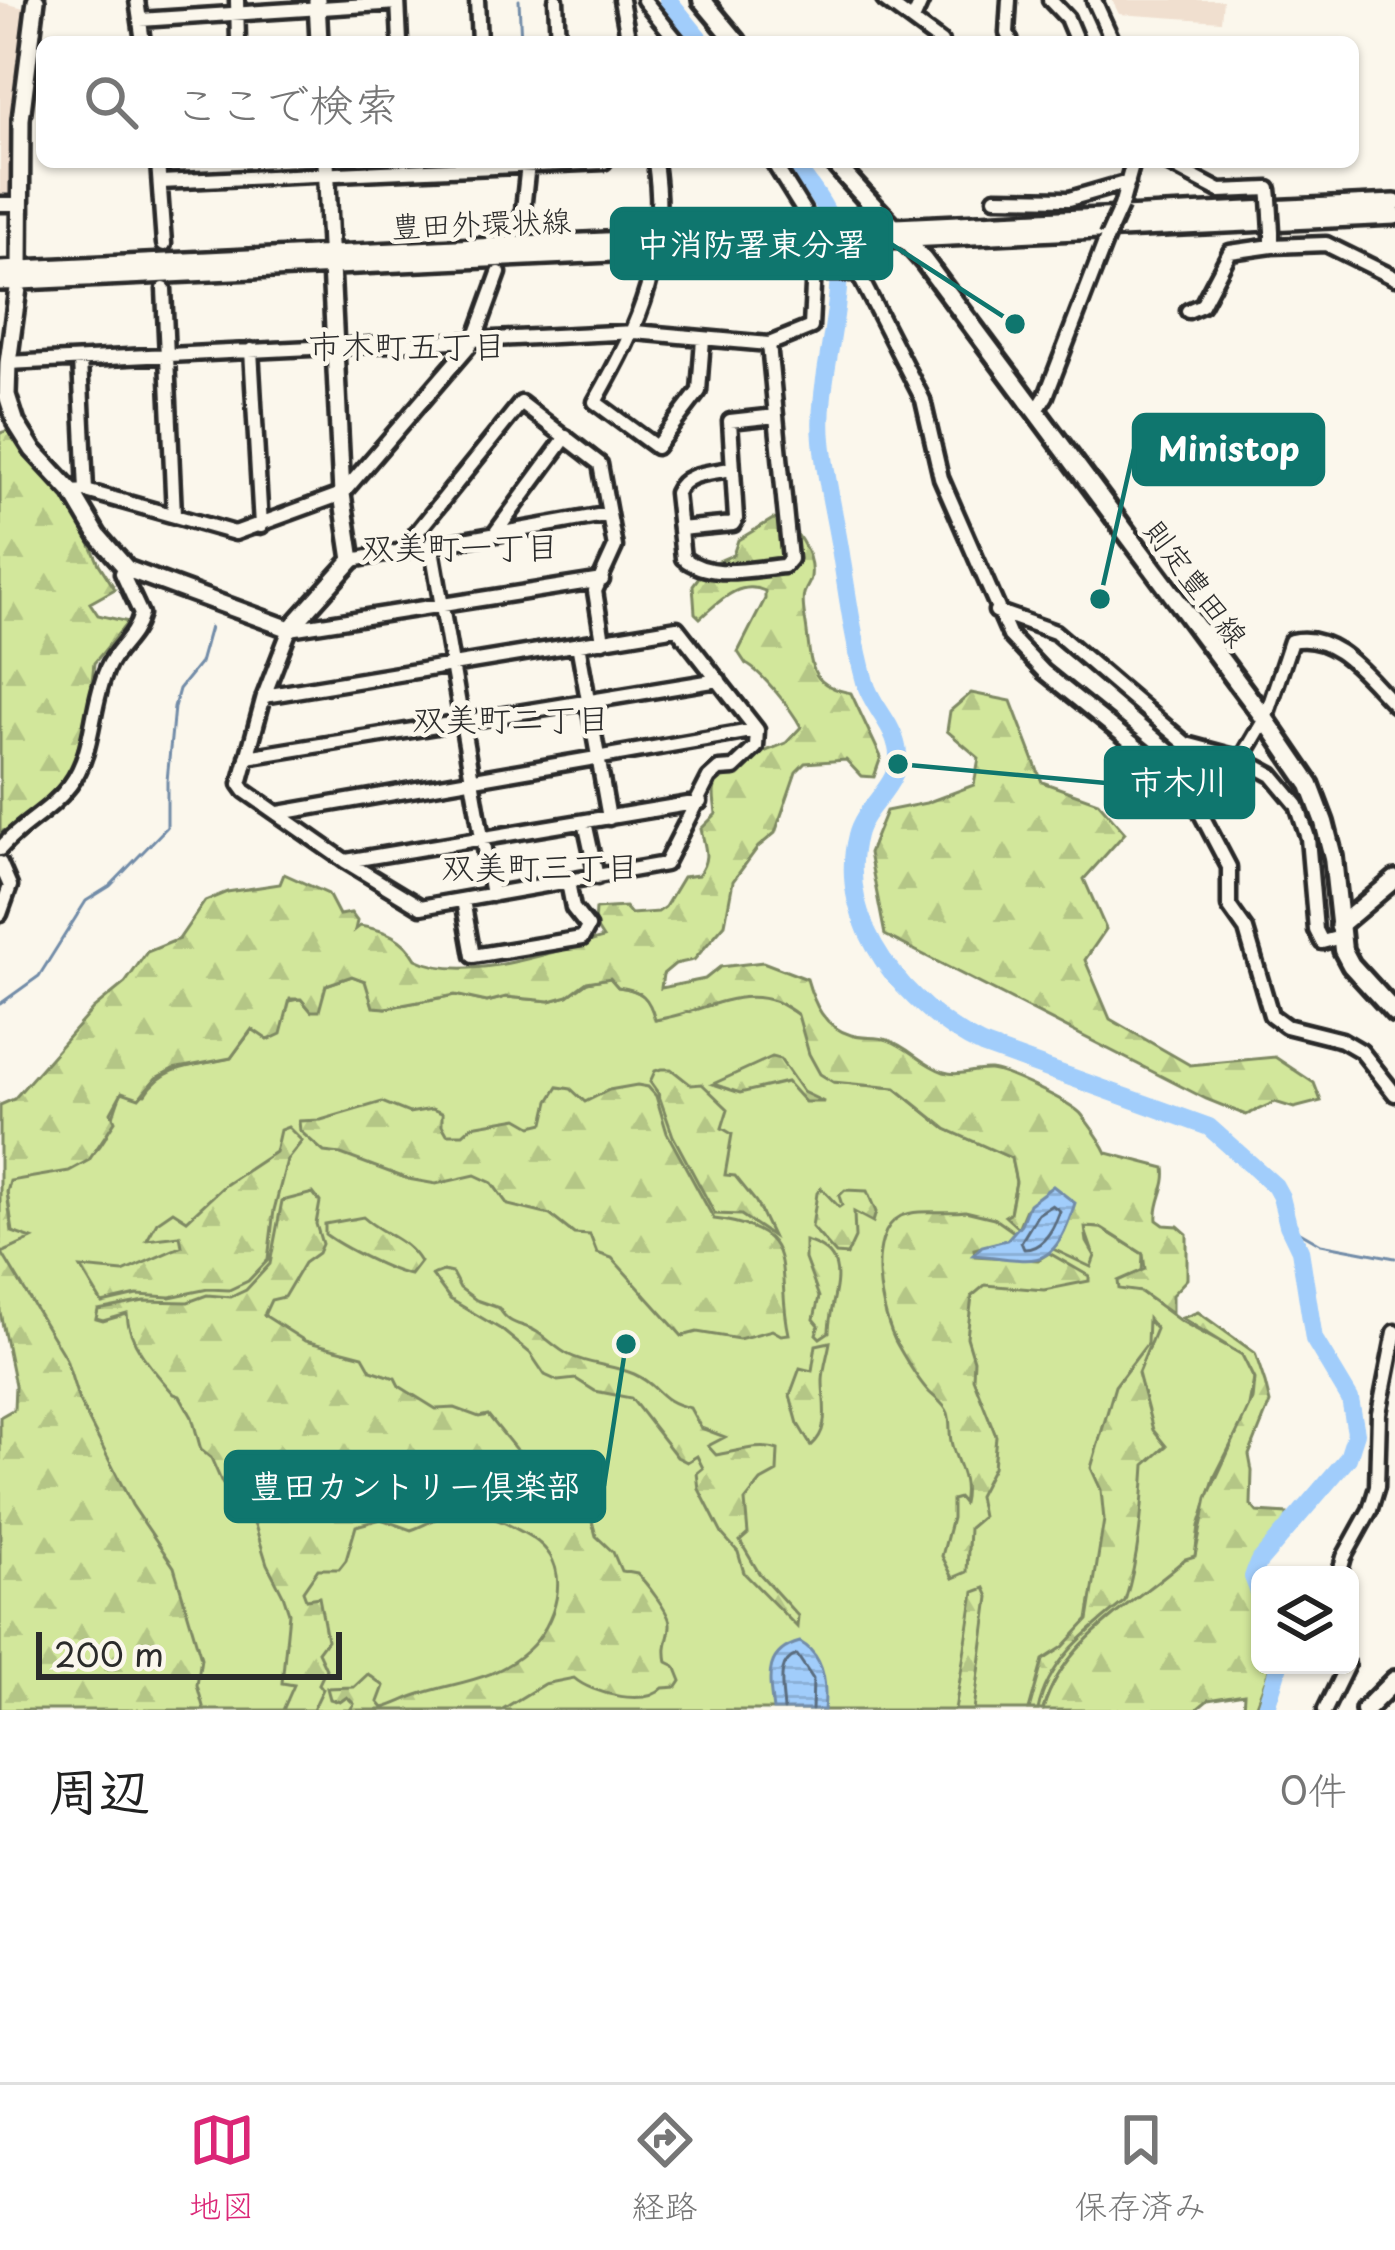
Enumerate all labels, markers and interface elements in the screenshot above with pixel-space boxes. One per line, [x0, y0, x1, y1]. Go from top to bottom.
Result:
search box [36, 36, 1359, 168]
text: ここで検索 [174, 68, 399, 136]
icon: search [78, 69, 144, 135]
street label: 豊田外環状線 [390, 196, 572, 248]
callout: 中消防署東分署 [612, 209, 891, 278]
text: 中消防署東分署 [637, 217, 868, 267]
district label: 市木町五丁目 [308, 319, 506, 369]
callout: Ministop [1134, 415, 1323, 484]
text: Ministop [1158, 422, 1300, 472]
street label: 則定豊田線 [1134, 509, 1260, 655]
district label: 双美町一丁目 [361, 520, 559, 570]
district label: 双美町二丁目 [412, 692, 610, 742]
callout: 市木川 [1106, 748, 1253, 817]
text: 市木川 [1130, 755, 1229, 805]
district label: 双美町三丁目 [441, 840, 639, 890]
callout: 豊田カントリー倶楽部 [226, 1452, 604, 1521]
text: 豊田カントリー倶楽部 [250, 1459, 580, 1509]
map controls [1251, 1566, 1359, 1674]
button: layers [1251, 1566, 1359, 1674]
scale bar [36, 1626, 342, 1679]
text: 200 m [54, 1628, 164, 1678]
text: 周辺 [48, 1750, 150, 1827]
text: 0件 [1279, 1759, 1347, 1818]
tab: 地図 [189, 2107, 255, 2229]
tab: 経路 [632, 2107, 698, 2229]
tab: 保存済み [1075, 2107, 1207, 2229]

